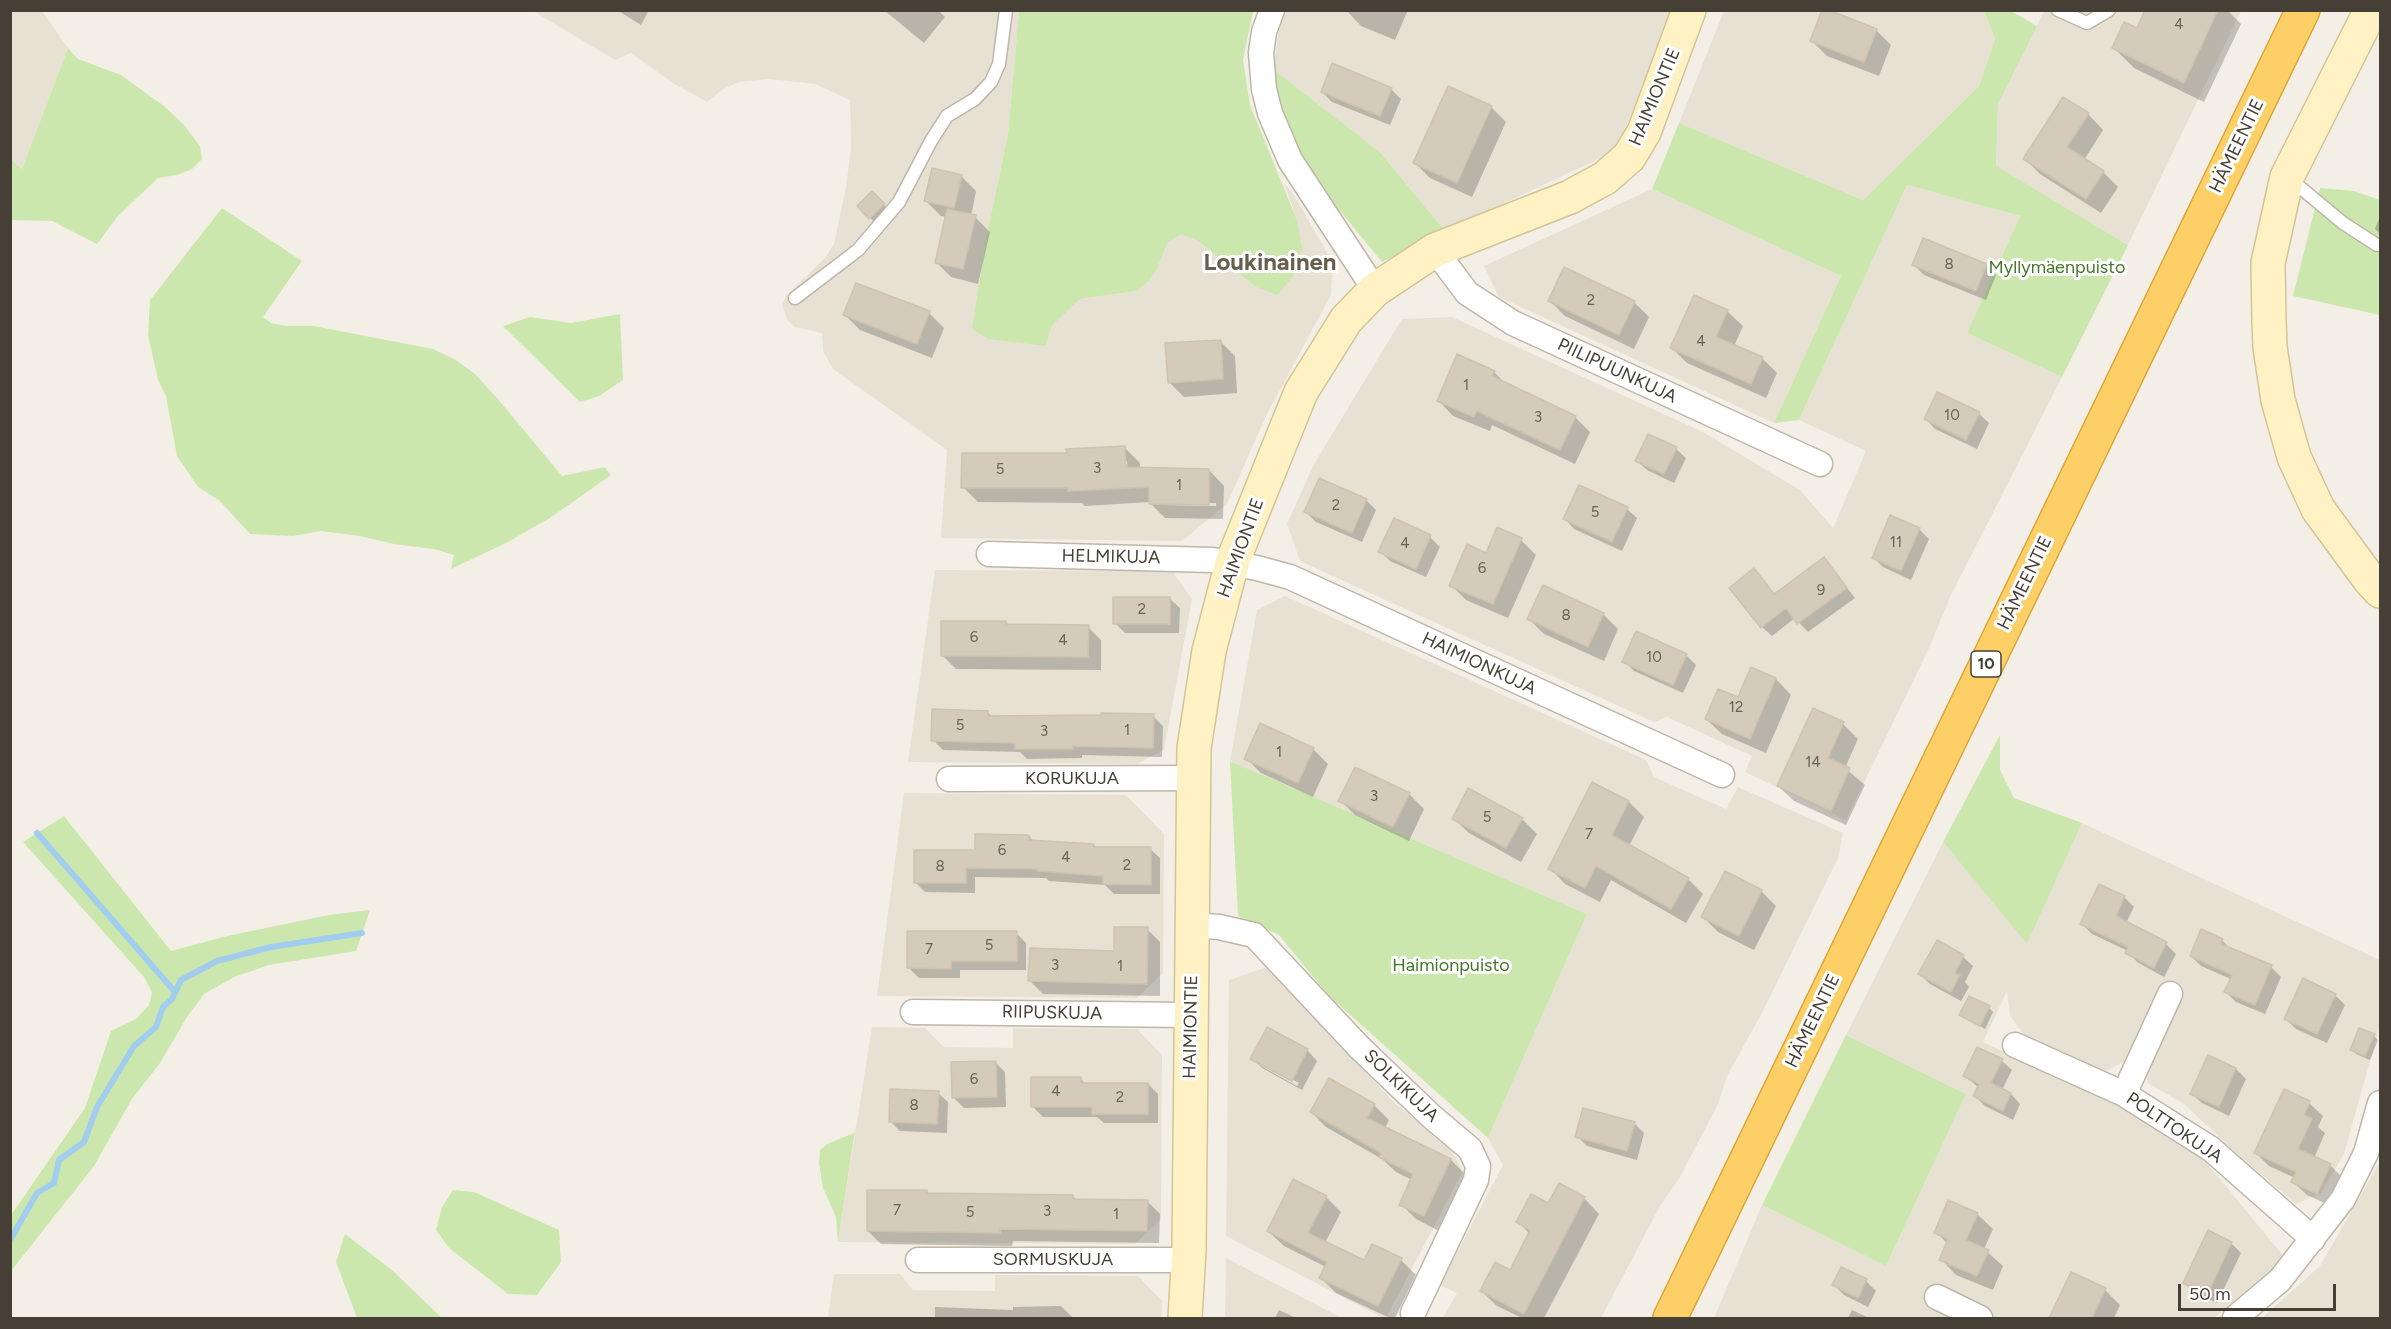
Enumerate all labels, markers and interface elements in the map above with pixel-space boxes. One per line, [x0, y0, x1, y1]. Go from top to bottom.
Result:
house number: 4 [2174, 16, 2184, 34]
street label: HAIMIONTIE [1625, 45, 1685, 149]
street label: HÄMEENTIE [2205, 96, 2269, 196]
district label: Loukinainen [1204, 249, 1336, 277]
house number: 8 [1944, 256, 1954, 274]
park label: Myllymäenpuisto [1989, 257, 2125, 279]
house number: 2 [1587, 292, 1595, 310]
house number: 4 [1696, 333, 1706, 351]
street label: PIILIPUUNKUJA [1554, 334, 1680, 408]
house number: 1 [1463, 377, 1469, 395]
house number: 10 [1944, 407, 1960, 425]
house number: 3 [1534, 409, 1542, 427]
house number: 3 [1093, 460, 1101, 478]
house number: 5 [996, 461, 1004, 479]
house number: 1 [1176, 477, 1182, 495]
street label: HAIMIONTIE [1213, 495, 1269, 601]
house number: 2 [1332, 497, 1340, 515]
house number: 5 [1591, 504, 1599, 522]
street label: HÄMEENTIE [1993, 533, 2057, 633]
house number: 11 [1890, 534, 1902, 552]
house number: 4 [1400, 535, 1410, 553]
street label: HELMIKUJA [1061, 545, 1161, 569]
house number: 6 [1478, 560, 1486, 578]
house number: 9 [1817, 582, 1825, 600]
house number: 2 [1138, 601, 1146, 619]
house number: 8 [1561, 607, 1571, 625]
street label: HAIMIONKUJA [1418, 628, 1540, 700]
house number: 6 [970, 629, 978, 647]
house number: 4 [1058, 632, 1068, 650]
house number: 10 [1646, 649, 1662, 667]
road number: 10 [1971, 651, 2001, 677]
house number: 12 [1729, 699, 1743, 717]
house number: 5 [956, 717, 964, 735]
house number: 1 [1124, 722, 1130, 740]
house number: 3 [1040, 723, 1048, 741]
house number: 1 [1276, 744, 1282, 762]
house number: 14 [1805, 754, 1821, 772]
street label: KORUKUJA [1025, 768, 1119, 790]
house number: 3 [1370, 788, 1378, 806]
house number: 5 [1483, 809, 1491, 827]
house number: 7 [1585, 826, 1593, 844]
house number: 6 [998, 842, 1006, 860]
house number: 4 [1061, 849, 1071, 867]
house number: 2 [1123, 857, 1131, 875]
house number: 8 [935, 858, 945, 876]
house number: 5 [985, 937, 993, 955]
house number: 7 [925, 941, 933, 959]
park label: Haimionpuisto [1392, 955, 1510, 977]
house number: 3 [1051, 957, 1059, 975]
house number: 1 [1117, 958, 1123, 976]
street label: HÄMEENTIE [1781, 971, 1845, 1071]
street label: HAIMIONTIE [1179, 975, 1203, 1079]
street label: RIIPUSKUJA [1002, 1001, 1102, 1025]
street label: SOLKIKUJA [1359, 1045, 1443, 1127]
house number: 6 [970, 1071, 978, 1089]
house number: 4 [1051, 1083, 1061, 1101]
street label: POLTTOKUJA [2122, 1088, 2226, 1168]
house number: 2 [1116, 1089, 1124, 1107]
house number: 8 [909, 1097, 919, 1115]
house number: 7 [893, 1202, 901, 1220]
house number: 3 [1043, 1203, 1051, 1221]
house number: 5 [966, 1204, 974, 1222]
house number: 1 [1113, 1206, 1119, 1224]
street label: SORMUSKUJA [993, 1249, 1113, 1271]
scale bar [2181, 1272, 2338, 1310]
text: 50 m [2189, 1283, 2231, 1305]

